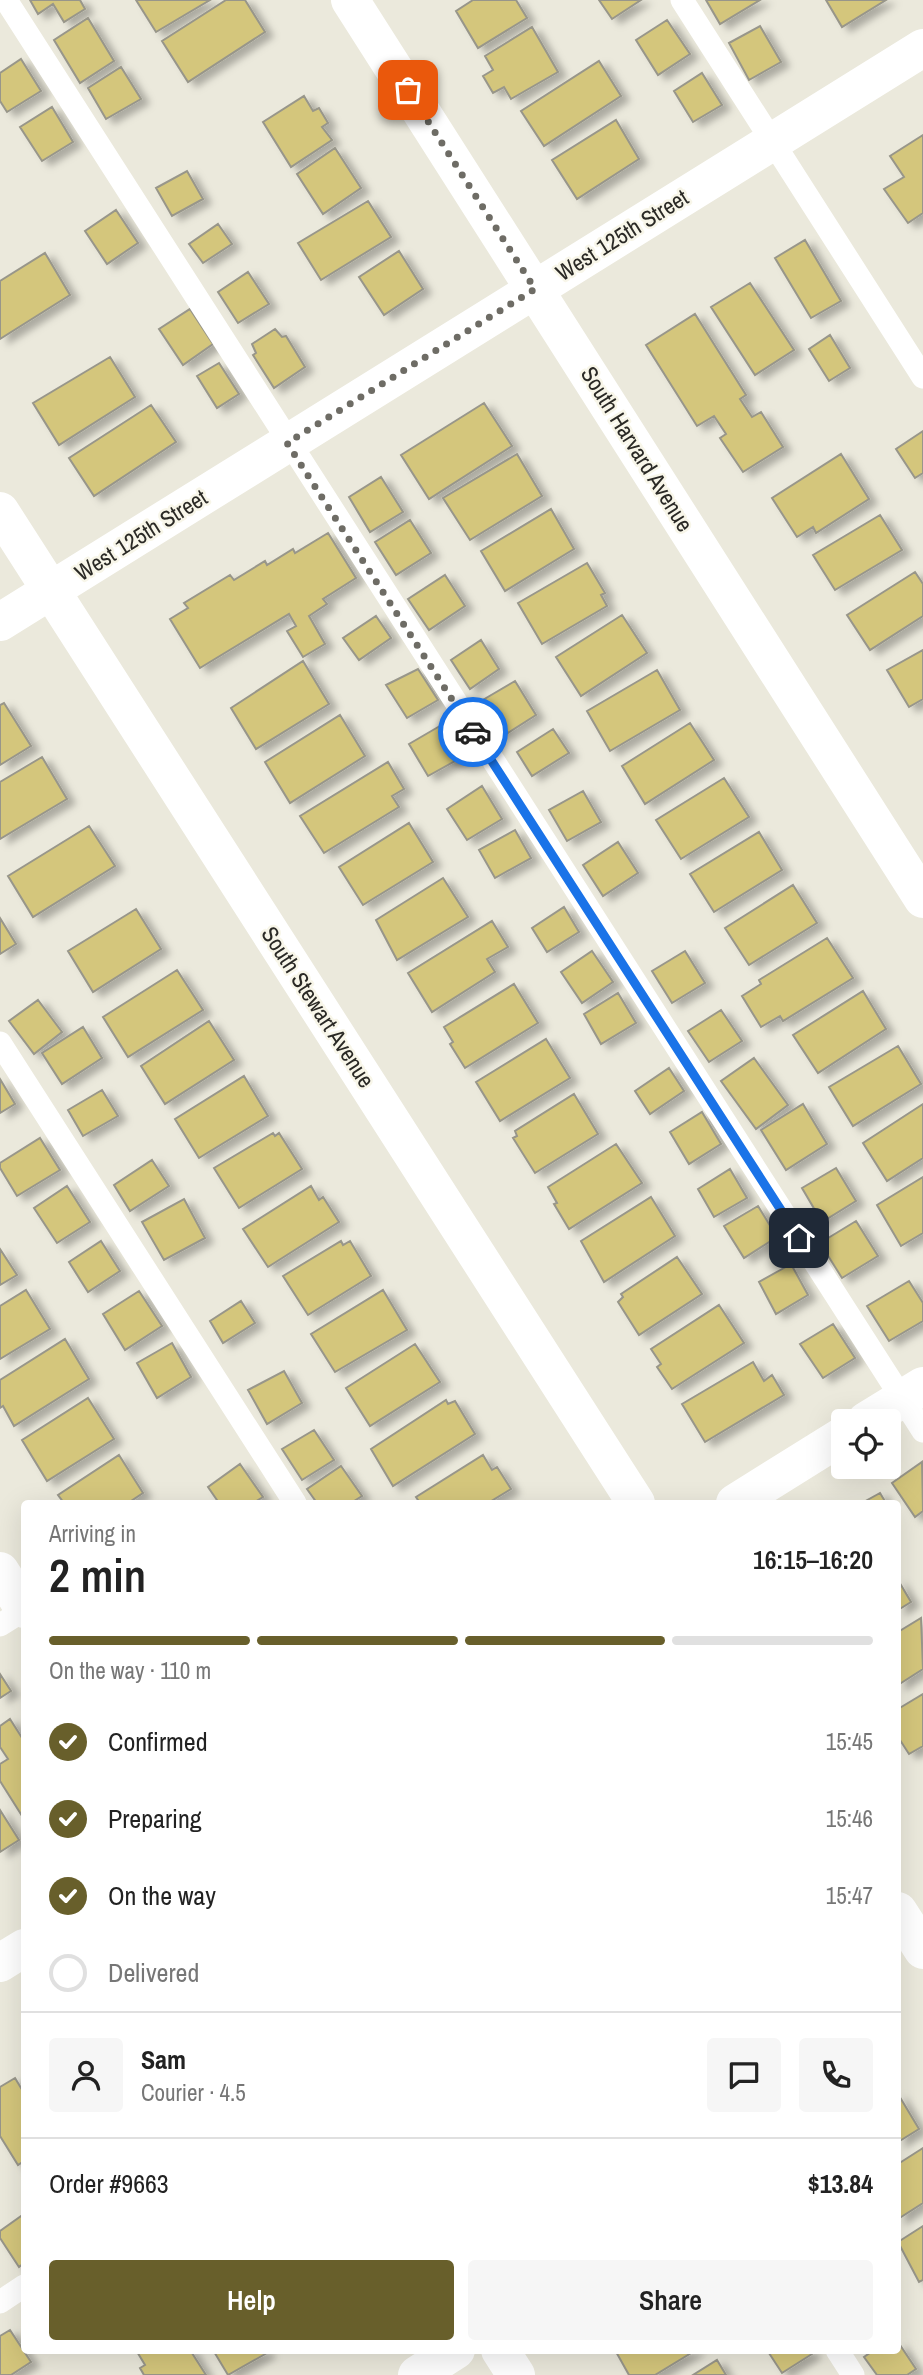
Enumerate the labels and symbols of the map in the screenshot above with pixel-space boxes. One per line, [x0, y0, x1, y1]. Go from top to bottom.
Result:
pin [378, 60, 438, 120]
street label: West 125th Street [550, 182, 694, 288]
street label: South Harvard Avenue [574, 360, 701, 537]
street label: West 125th Street [69, 482, 213, 588]
courier [438, 697, 508, 767]
street label: South Stewart Avenue [255, 920, 382, 1093]
pin [769, 1208, 829, 1268]

